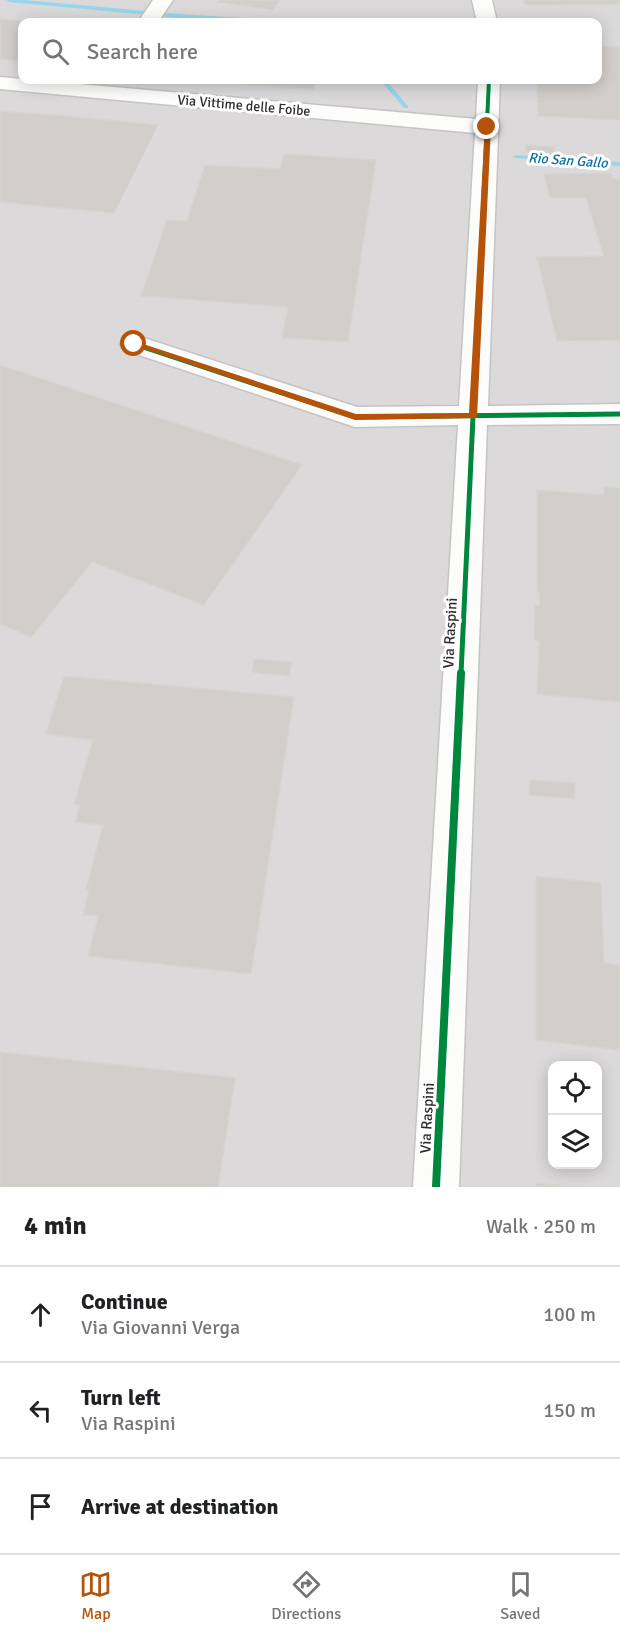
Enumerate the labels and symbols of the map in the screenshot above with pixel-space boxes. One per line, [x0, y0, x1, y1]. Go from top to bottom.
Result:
street label: Via Vittime delle Foibe [177, 91, 311, 120]
route end [473, 113, 499, 139]
water label: Rio San Gallo [528, 149, 609, 172]
route start [120, 330, 146, 356]
street label: Via Raspini [439, 597, 461, 669]
street label: Via Raspini [416, 1082, 438, 1154]

